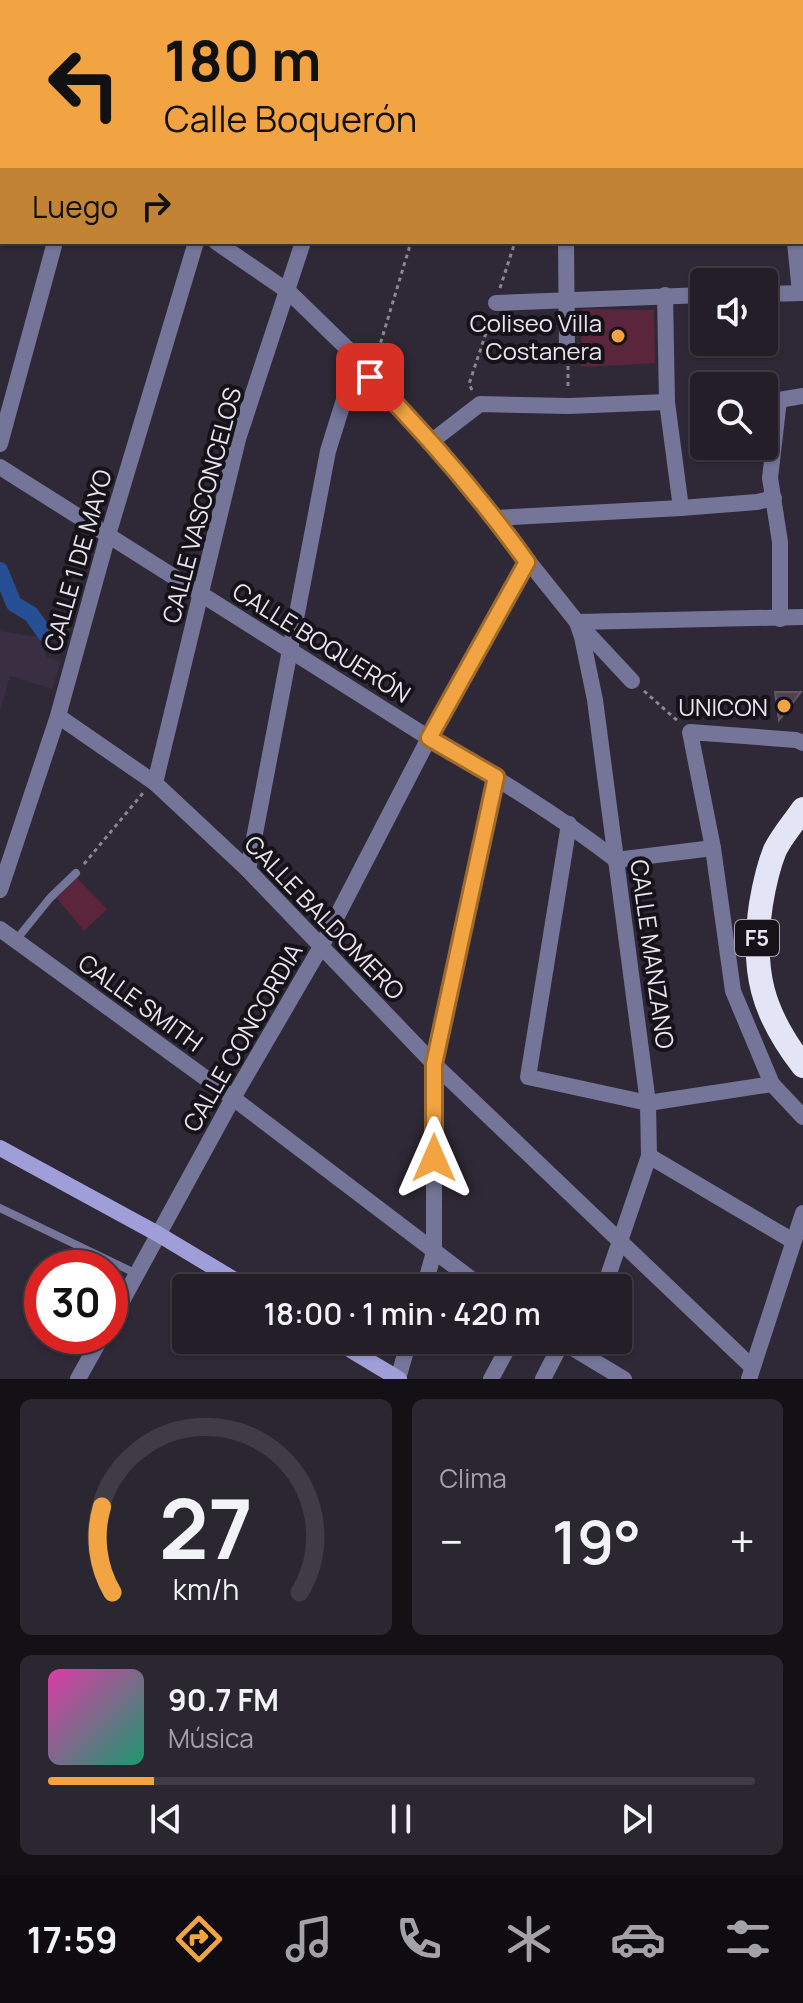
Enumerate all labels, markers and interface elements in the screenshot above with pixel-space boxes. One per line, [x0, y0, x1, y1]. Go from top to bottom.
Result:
text: 180 m [164, 21, 321, 98]
icon: left [32, 32, 136, 136]
text: Calle Boquerón [164, 94, 417, 143]
icon: right [134, 184, 178, 228]
text: Luego [32, 186, 118, 227]
map controls [690, 268, 778, 460]
button: sound [690, 268, 778, 356]
place label: Coliseo Villa Costanera [470, 306, 602, 367]
marker: Coliseo Villa Costanera [609, 327, 627, 345]
pin [336, 343, 404, 411]
icon: arrive [348, 355, 392, 399]
button: search [690, 372, 778, 460]
street label: CALLE VASCONCELOS [154, 383, 248, 627]
street label: CALLE 1 DE MAYO [35, 465, 119, 655]
street label: CALLE BOQUERÓN [227, 574, 417, 710]
place label: UNICON [678, 690, 768, 723]
marker: UNICON [775, 697, 793, 715]
street label: CALLE BALDOMERO [238, 828, 412, 1006]
street label: CALLE MANZANO [623, 857, 683, 1051]
road number: F5 [735, 920, 779, 956]
street label: CALLE CONCORDIA [175, 937, 309, 1137]
street label: CALLE SMITH [72, 946, 210, 1058]
position arrow [392, 1116, 476, 1200]
speed limit sign: 30 [24, 1250, 128, 1354]
text: 18:00 · 1 min · 420 m [263, 1293, 541, 1334]
text: Clima [440, 1460, 507, 1496]
text: 27 [159, 1470, 253, 1584]
text: 19° [552, 1500, 641, 1582]
text: − [440, 1511, 463, 1571]
text: + [730, 1511, 755, 1571]
text: km/h [173, 1570, 239, 1609]
text: 90.7 FM [168, 1679, 279, 1720]
text: Música [168, 1720, 254, 1756]
icon: previous [144, 1797, 188, 1841]
icon: pause [379, 1797, 423, 1841]
icon: next [615, 1797, 659, 1841]
icon: directions [171, 1911, 227, 1967]
icon: music [281, 1911, 337, 1967]
icon: phone [391, 1911, 447, 1967]
icon: climate [501, 1911, 557, 1967]
icon: car [610, 1911, 666, 1967]
icon: filters [720, 1911, 776, 1967]
text: 17:59 [27, 1915, 118, 1964]

